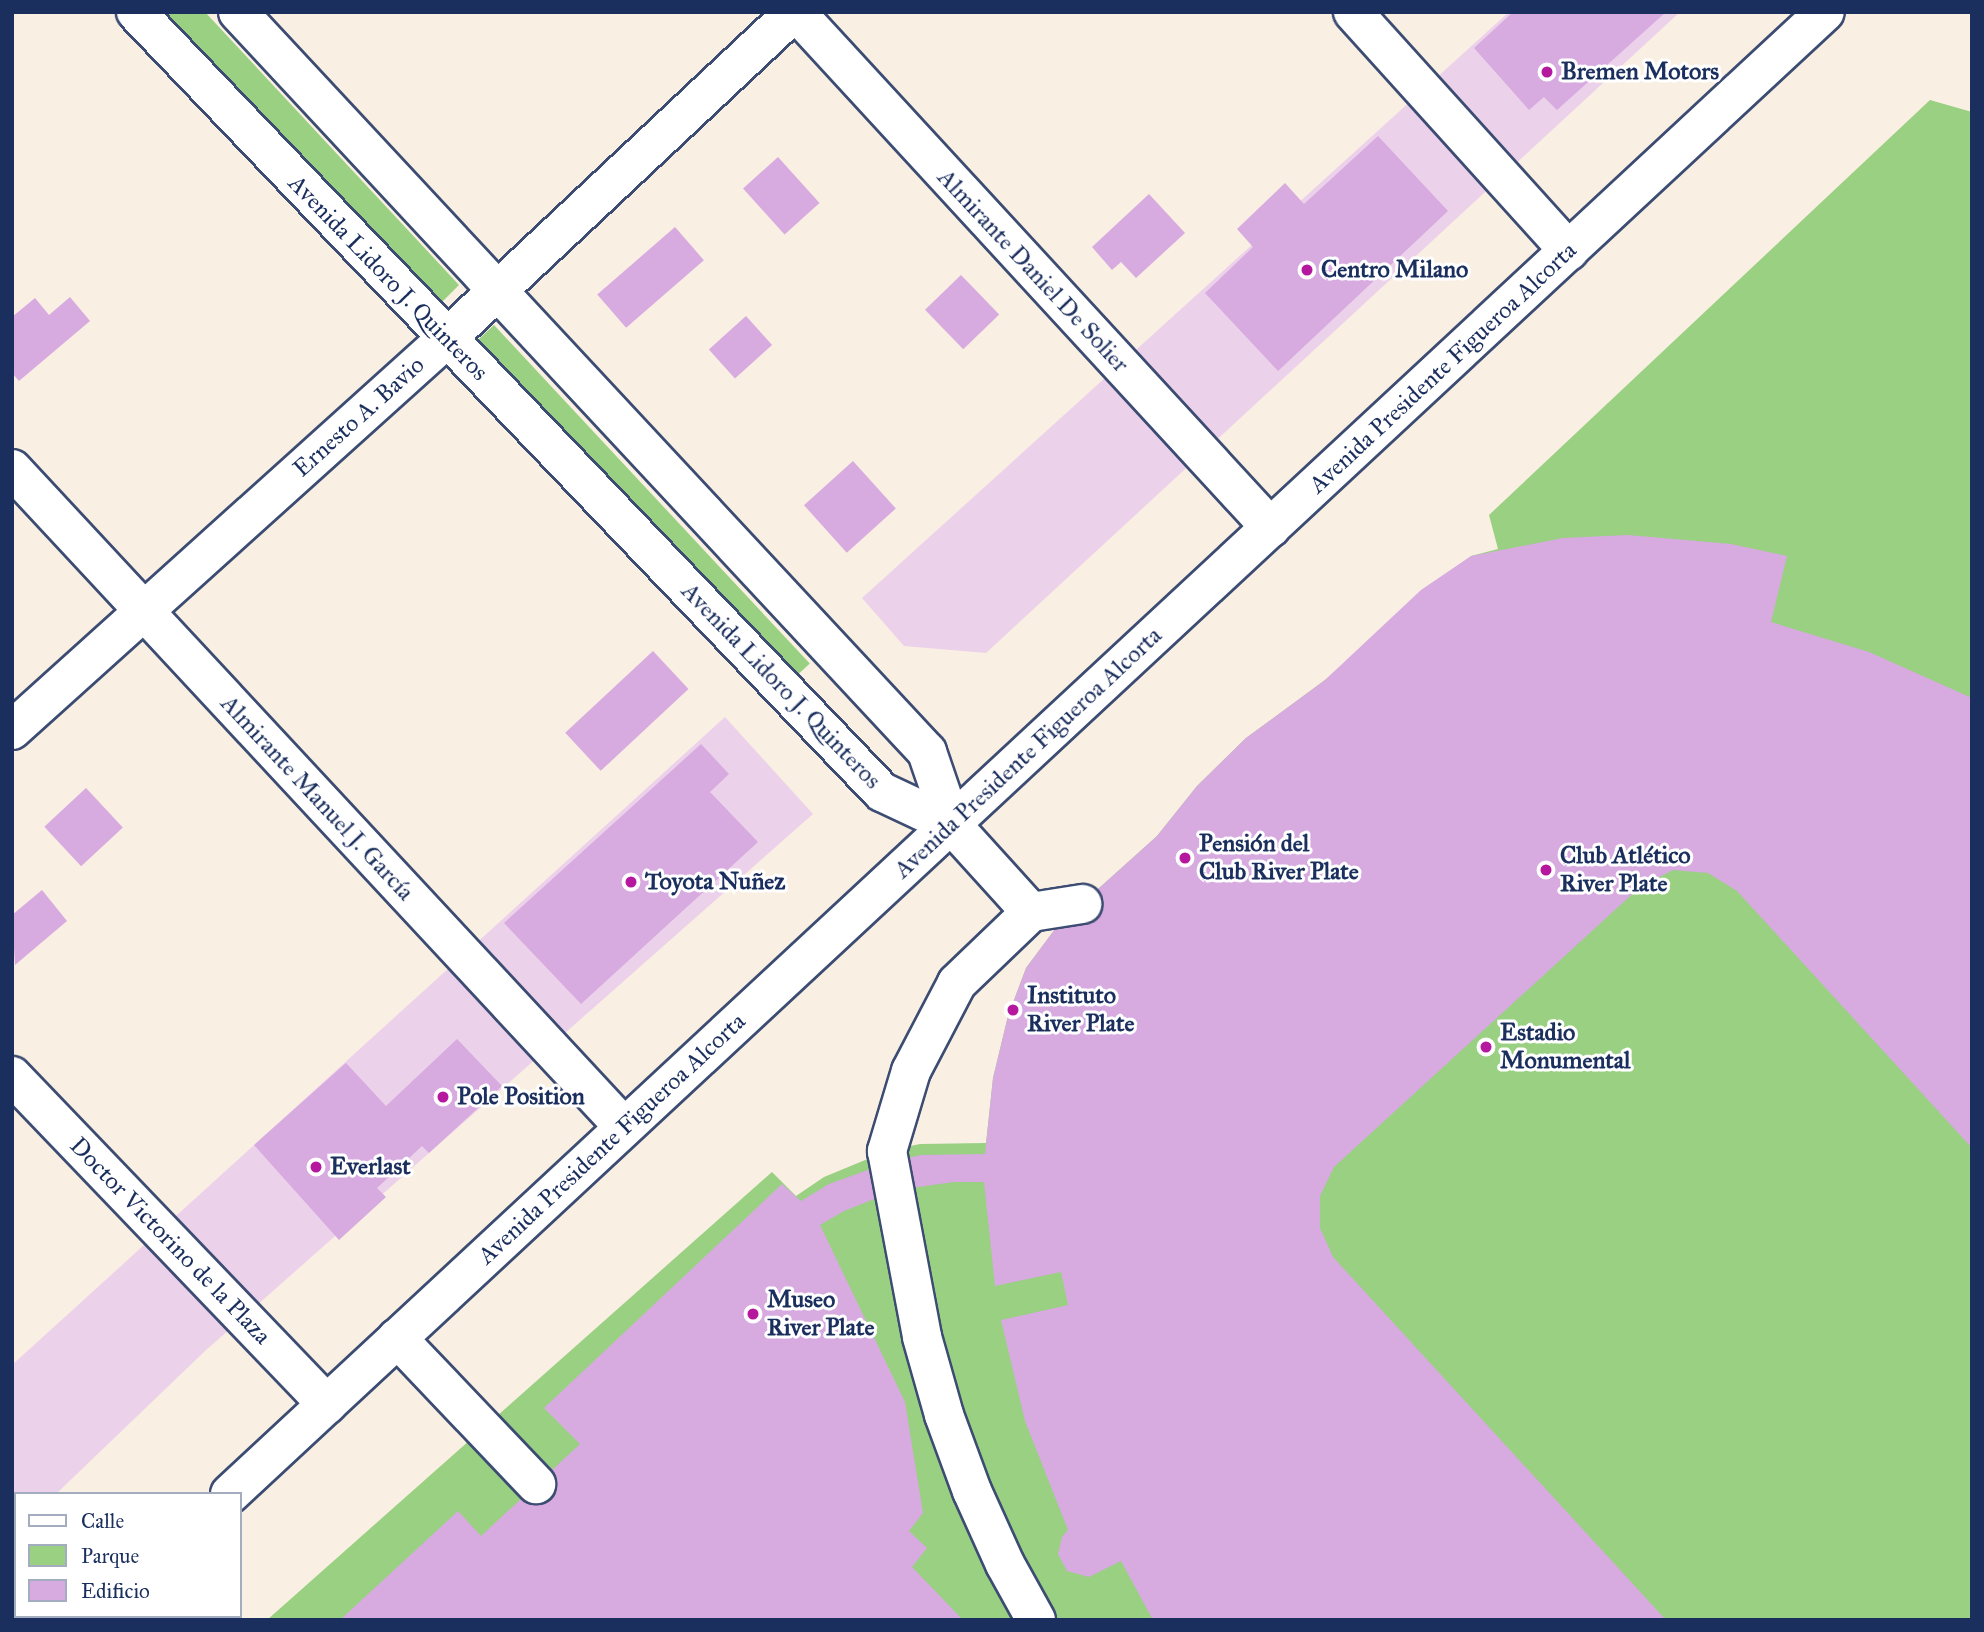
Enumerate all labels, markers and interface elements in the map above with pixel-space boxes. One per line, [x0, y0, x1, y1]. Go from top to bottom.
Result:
place label: Bremen Motors [1561, 58, 1719, 86]
marker: Bremen Motors [1539, 64, 1555, 80]
street label: Almirante Daniel De Solier [931, 163, 1135, 379]
street label: Avenida Lidoro J. Quinteros [282, 169, 494, 387]
street label: Avenida Presidente Figueroa Alcorta [1303, 236, 1583, 500]
place label: Centro Milano [1321, 256, 1468, 284]
marker: Centro Milano [1299, 262, 1315, 278]
street label: Ernesto A. Bavio [288, 351, 430, 483]
street label: Avenida Lidoro J. Quinteros [675, 577, 887, 795]
street label: Avenida Presidente Figueroa Alcorta [888, 621, 1168, 885]
street label: Almirante Manuel J. García [214, 689, 420, 907]
place label: Pensión del Club River Plate [1199, 830, 1359, 886]
place label: Club Atlético River Plate [1560, 842, 1691, 898]
marker: Pensión del Club River Plate [1177, 850, 1193, 866]
marker: Club Atlético River Plate [1538, 862, 1554, 878]
place label: Toyota Nuñez [645, 868, 785, 896]
marker: Toyota Nuñez [623, 874, 639, 890]
place label: Instituto River Plate [1027, 982, 1134, 1038]
marker: Instituto River Plate [1005, 1002, 1021, 1018]
street label: Avenida Presidente Figueroa Alcorta [472, 1007, 752, 1271]
place label: Estadio Monumental [1500, 1019, 1630, 1075]
marker: Estadio Monumental [1478, 1039, 1494, 1055]
place label: Pole Position [457, 1083, 585, 1111]
marker: Pole Position [435, 1089, 451, 1105]
street label: Doctor Victorino de la Plaza [63, 1131, 277, 1351]
place label: Everlast [330, 1153, 411, 1181]
marker: Everlast [308, 1159, 324, 1175]
place label: Museo River Plate [767, 1286, 874, 1342]
marker: Museo River Plate [745, 1306, 761, 1322]
legend [14, 1492, 242, 1618]
text: Calle [81, 1508, 124, 1534]
text: Parque [81, 1543, 139, 1569]
text: Edificio [81, 1578, 150, 1604]

